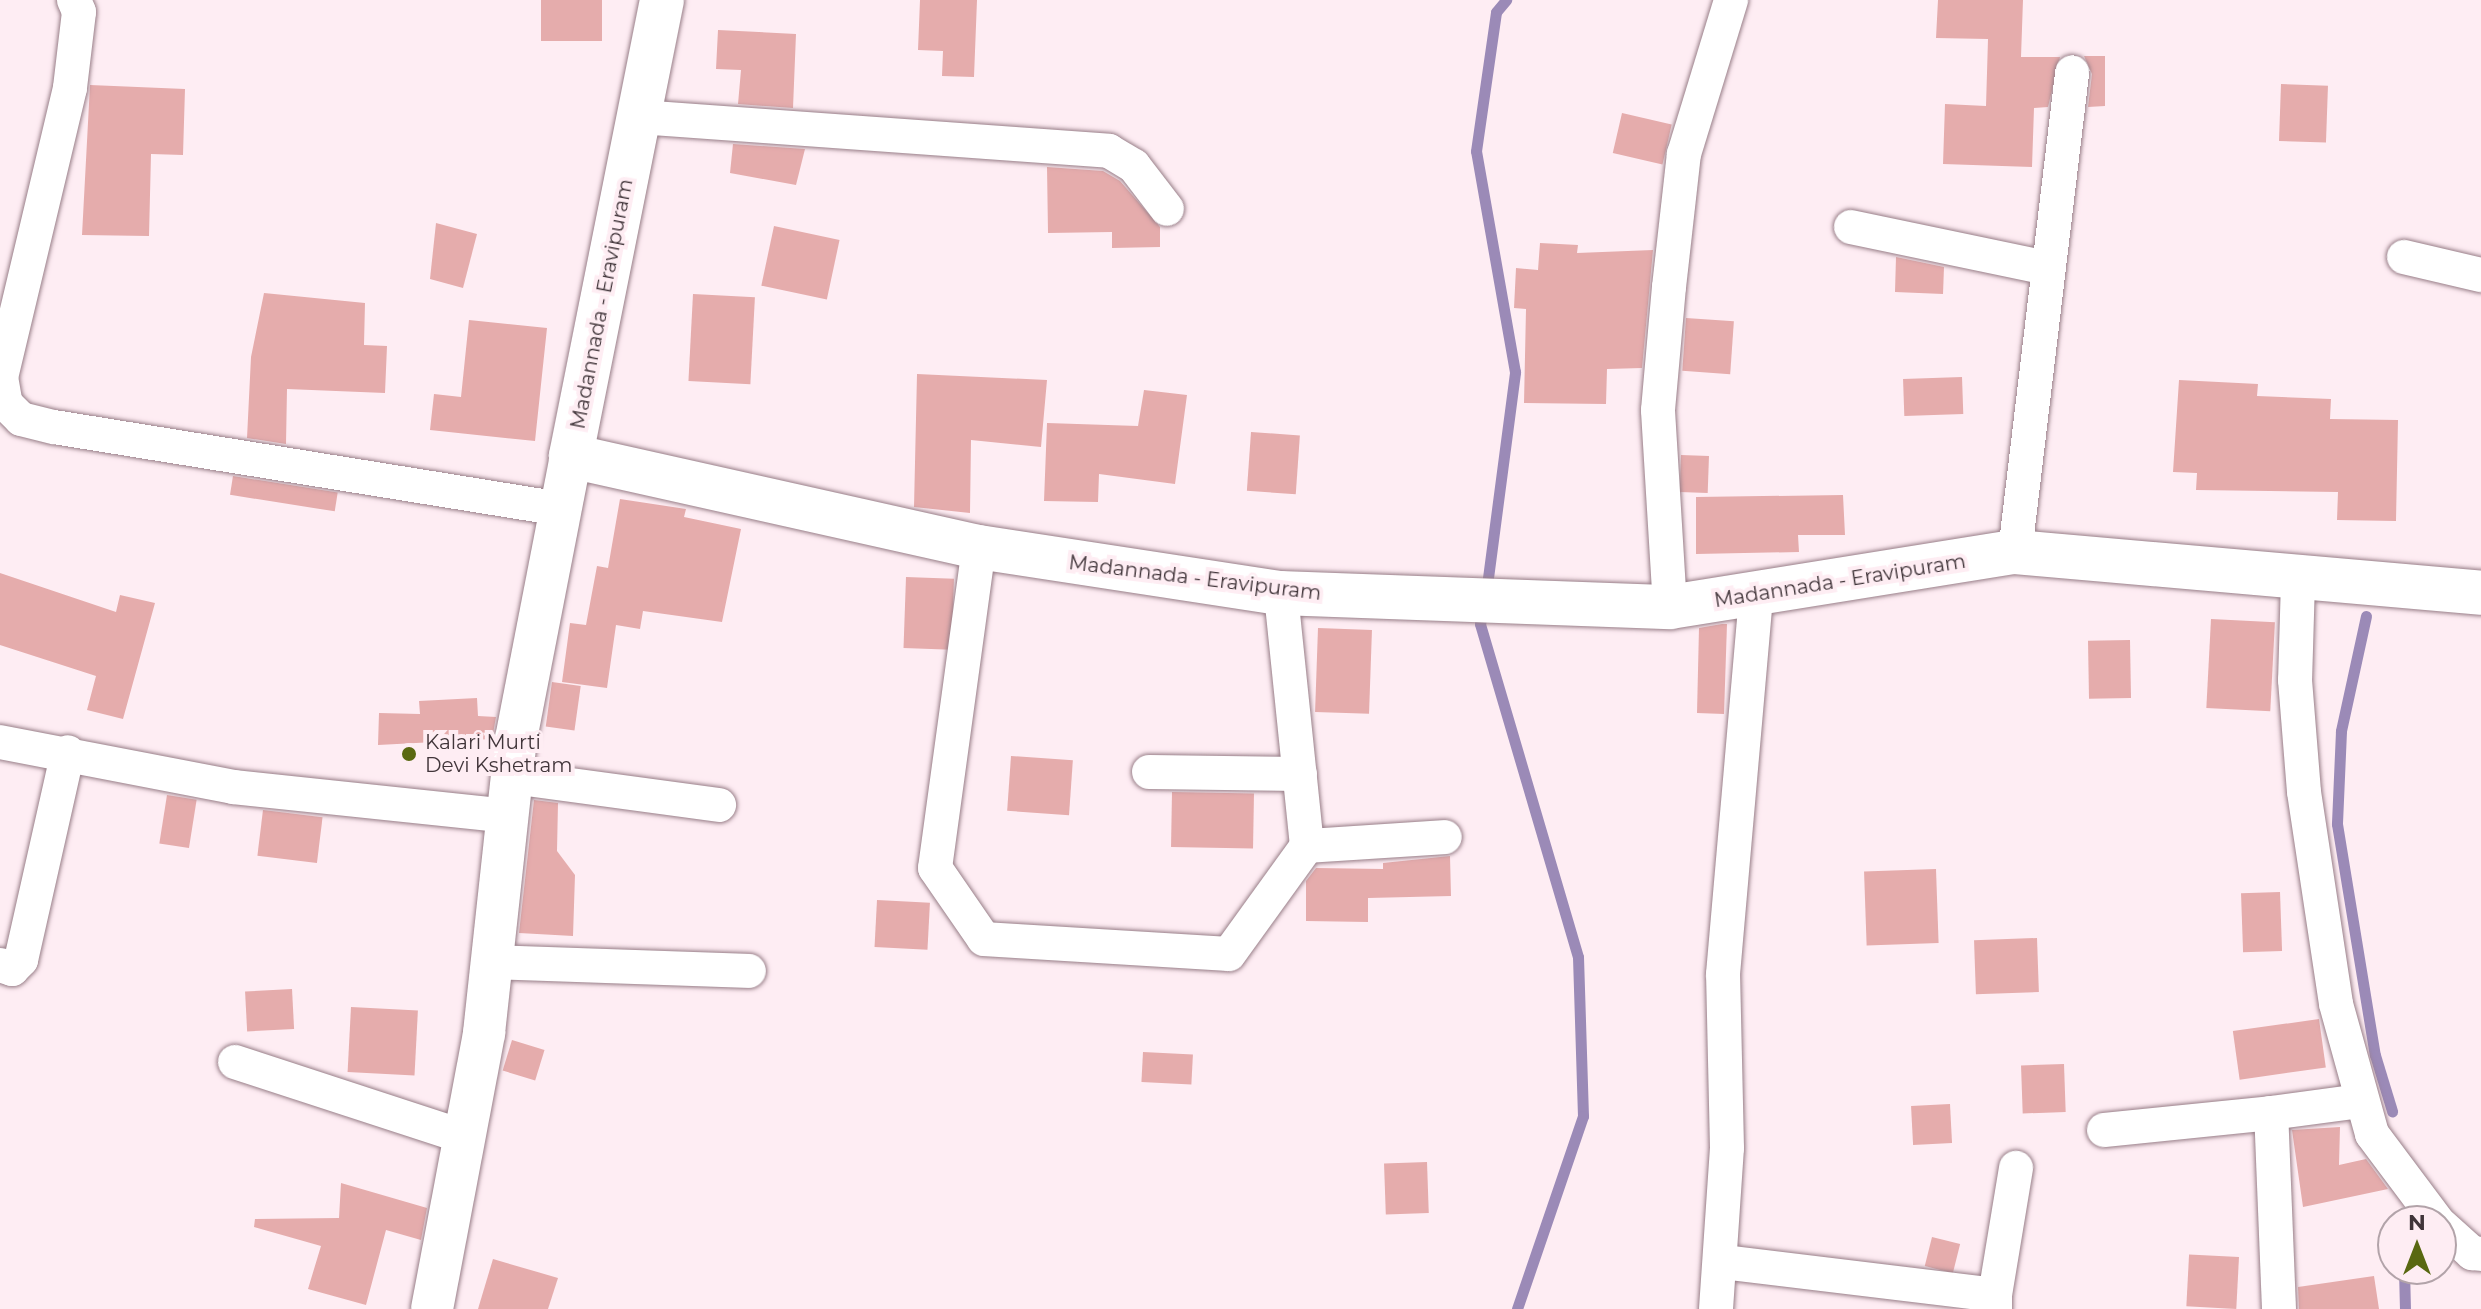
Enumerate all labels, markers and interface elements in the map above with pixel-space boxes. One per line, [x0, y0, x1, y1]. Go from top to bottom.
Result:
street label: Madannada - Eravipuram [566, 177, 638, 431]
street label: Madannada - Eravipuram [1713, 549, 1967, 613]
street label: Madannada - Eravipuram [1067, 551, 1323, 605]
place label: Kalari Murti Devi Kshetram [425, 730, 572, 777]
marker: Kalari Murti Devi Kshetram [400, 745, 418, 763]
north arrow [2377, 1205, 2457, 1285]
text: N [2408, 1209, 2426, 1236]

